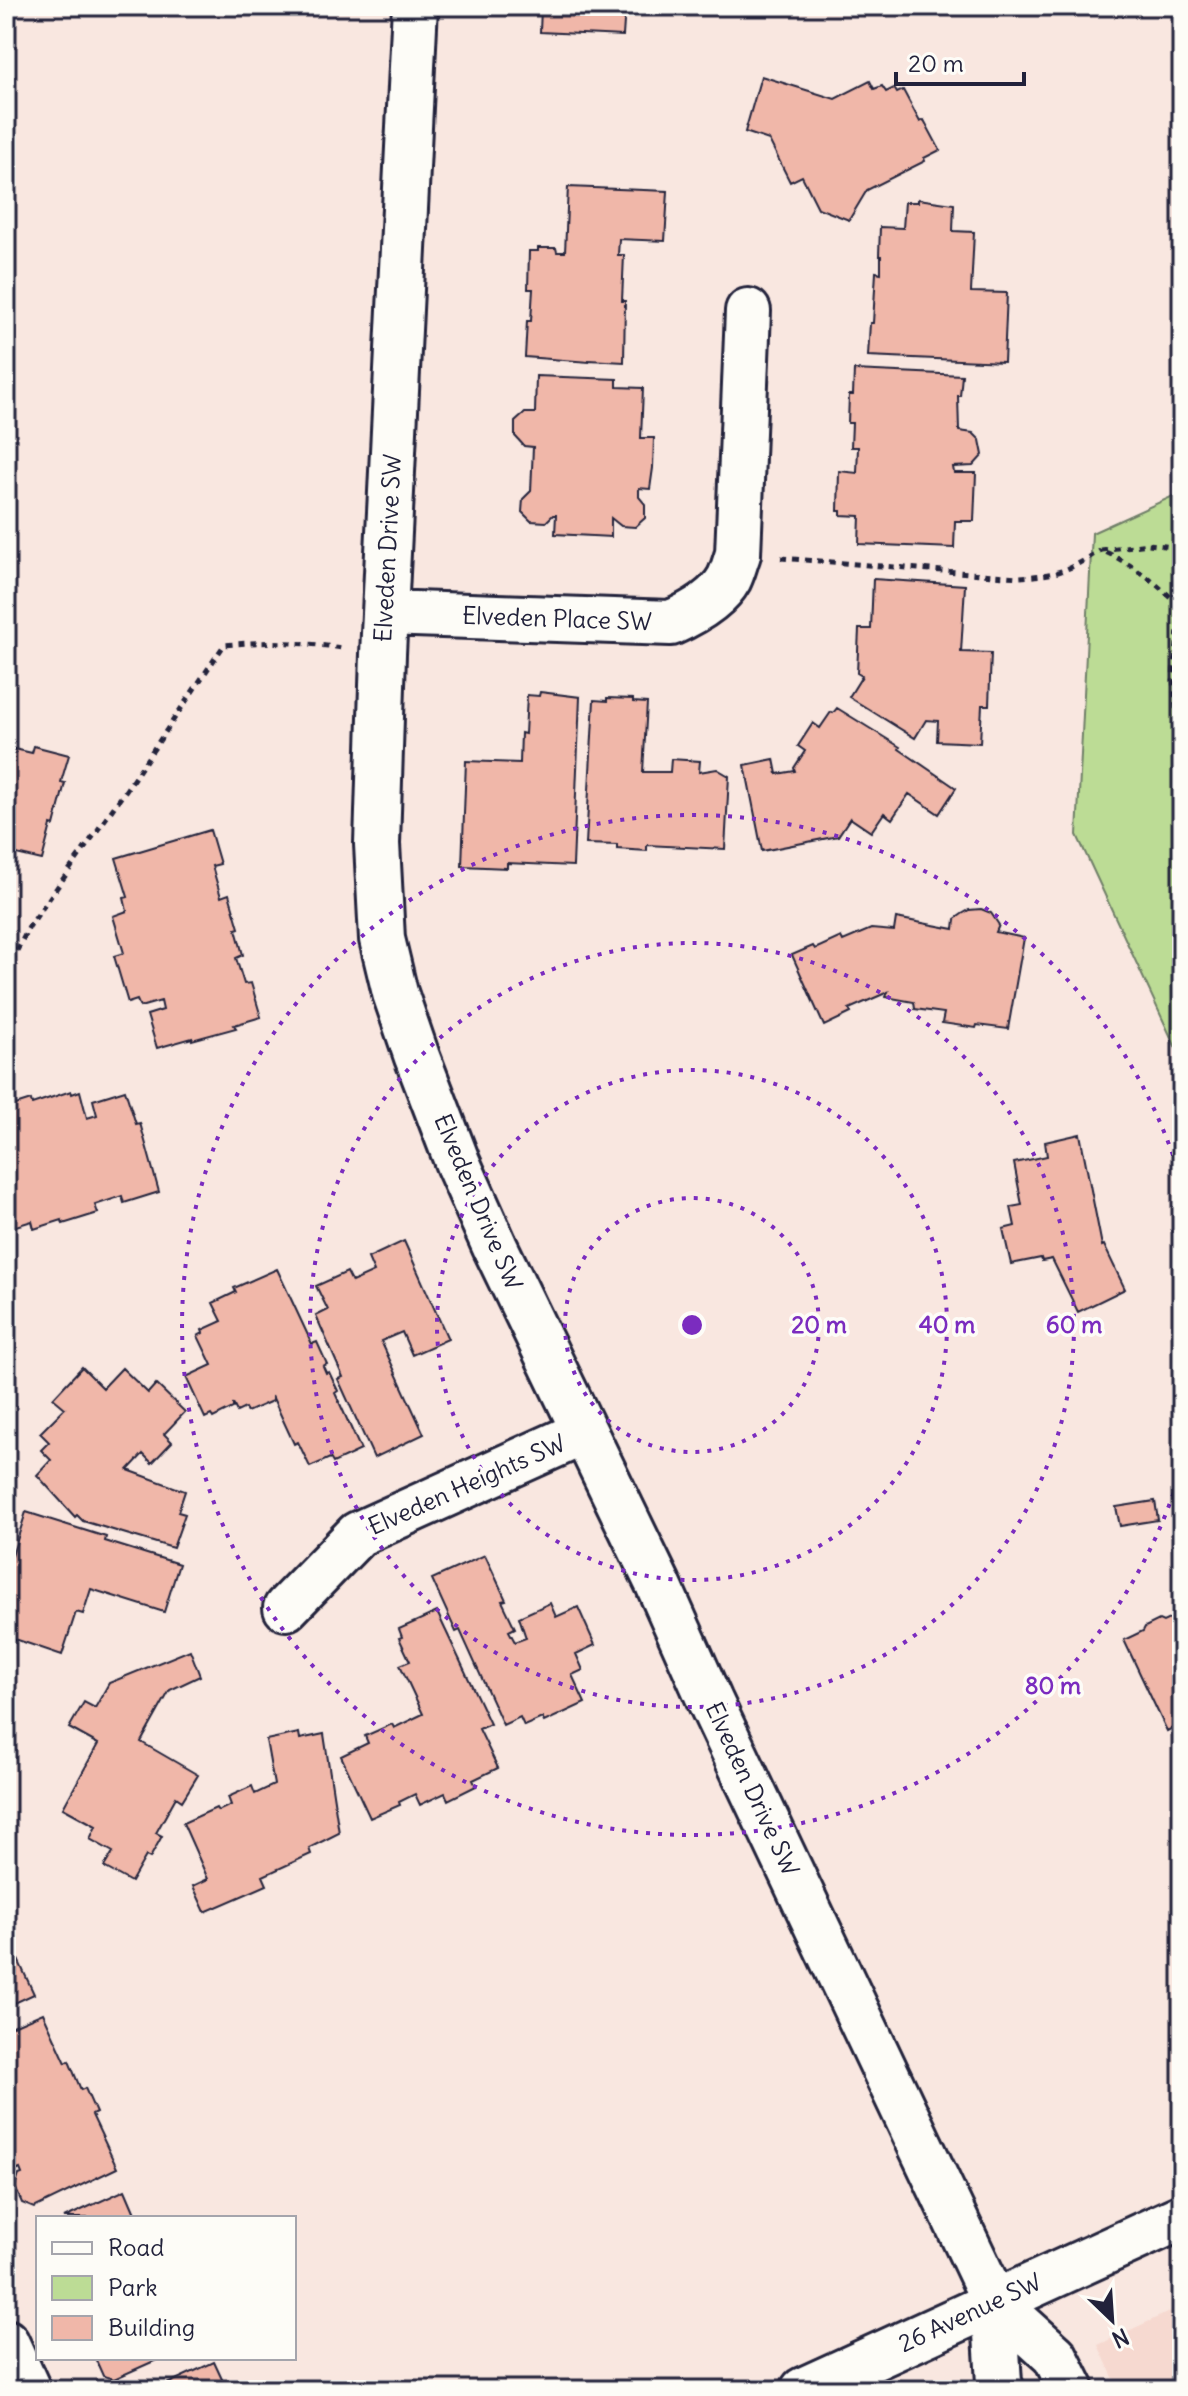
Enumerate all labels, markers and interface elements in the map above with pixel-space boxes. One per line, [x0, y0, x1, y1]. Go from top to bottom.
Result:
scale bar [896, 36, 1024, 86]
text: 20 m [908, 48, 964, 78]
street label: Elveden Drive SW [367, 453, 407, 643]
street label: Elveden Place SW [462, 600, 652, 636]
street label: Elveden Drive SW [428, 1109, 530, 1294]
text: 20 m [791, 1309, 847, 1339]
text: 40 m [919, 1309, 975, 1339]
text: 60 m [1046, 1309, 1102, 1339]
centre of rings [678, 1311, 706, 1339]
street label: Elveden Heights SW [363, 1427, 570, 1541]
text: 80 m [1025, 1670, 1081, 1700]
street label: Elveden Drive SW [700, 1697, 806, 1880]
legend [36, 2216, 296, 2360]
text: Road [108, 2232, 164, 2262]
street label: 26 Avenue SW [893, 2266, 1046, 2358]
text: Park [108, 2272, 158, 2302]
north arrow [1072, 2280, 1152, 2360]
text: Building [108, 2312, 195, 2342]
text: N [1108, 2322, 1133, 2354]

